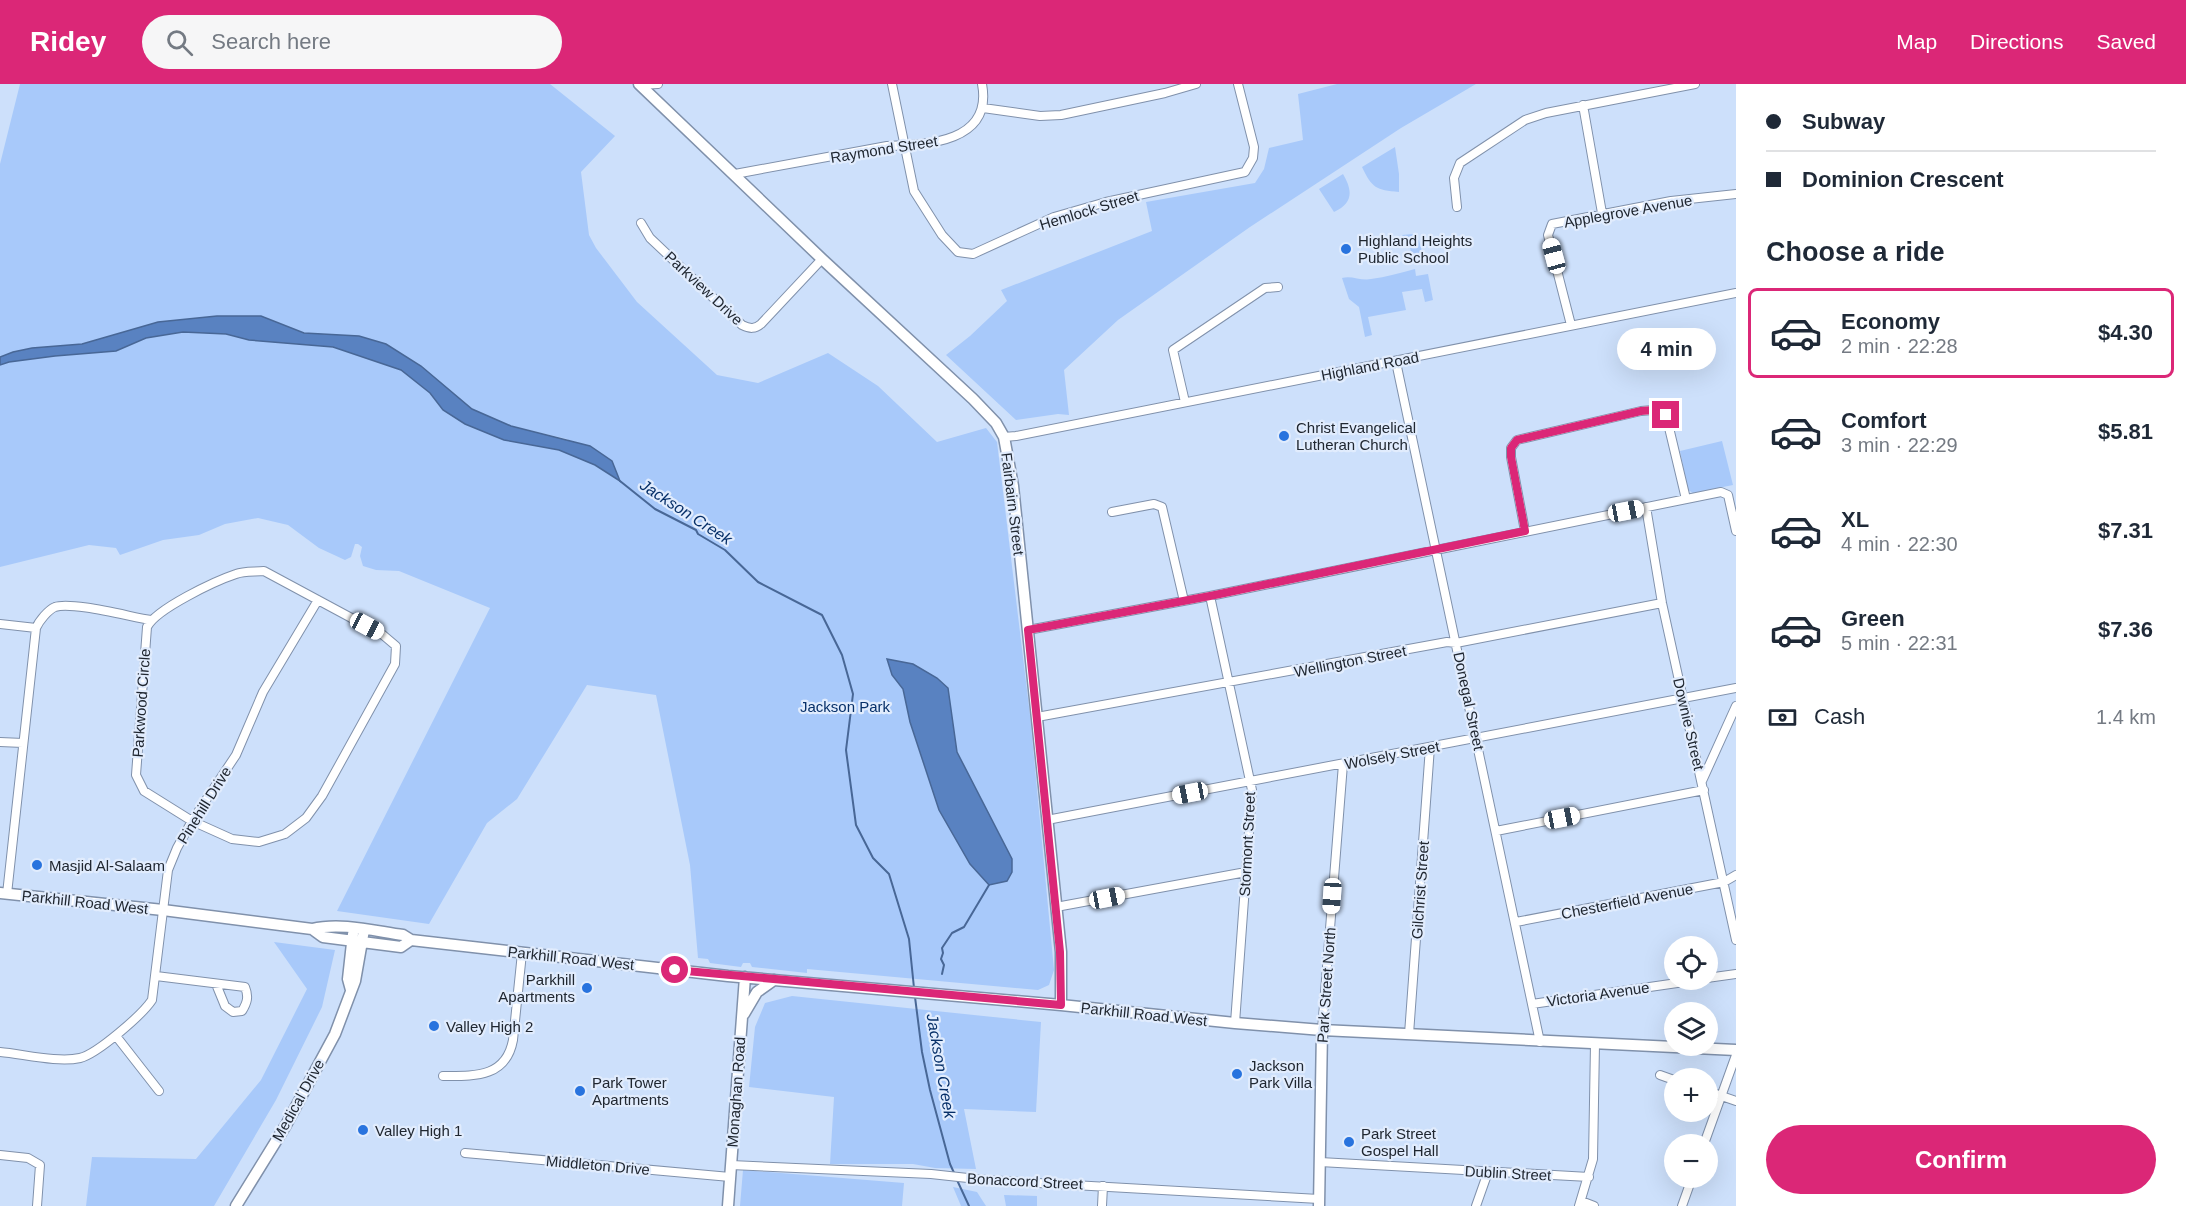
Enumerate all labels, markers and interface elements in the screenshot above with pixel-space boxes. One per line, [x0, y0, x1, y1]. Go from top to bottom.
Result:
search box [142, 15, 562, 69]
text: Ridey [30, 26, 106, 57]
icon: search [163, 26, 196, 59]
text: Search here [211, 29, 331, 54]
text: Map [1896, 30, 1937, 53]
text: Directions [1970, 30, 2063, 53]
text: Saved [2096, 30, 2156, 53]
text: Subway [1802, 109, 1885, 134]
street label: Raymond Street [829, 132, 940, 166]
text: Dominion Crescent [1802, 167, 2004, 192]
street label: Hemlock Street [1037, 187, 1141, 233]
street label: Applegrove Avenue [1563, 191, 1693, 231]
place label: Highland Heights Public School [1358, 232, 1472, 266]
car [1541, 236, 1567, 276]
text: Choose a ride [1766, 237, 1945, 267]
marker: Highland Heights Public School [1339, 242, 1353, 256]
street label: Parkview Drive [662, 248, 746, 328]
icon: car [1769, 306, 1823, 360]
text: Economy [1841, 309, 1940, 334]
text: $4.30 [2098, 320, 2153, 345]
callout: 4 min [1616, 328, 1716, 370]
text: 2 min · 22:28 [1841, 335, 1958, 357]
text: 4 min [1640, 338, 1693, 360]
street label: Highland Road [1320, 348, 1420, 384]
route end [1652, 401, 1679, 428]
icon: car [1769, 405, 1823, 459]
text: Comfort [1841, 408, 1927, 433]
place label: Christ Evangelical Lutheran Church [1296, 419, 1416, 453]
text: $5.81 [2098, 419, 2153, 444]
marker: Christ Evangelical Lutheran Church [1277, 429, 1291, 443]
text: 3 min · 22:29 [1841, 434, 1958, 456]
street label: Fairbairn Street [998, 452, 1028, 557]
water label: Jackson Creek [636, 476, 736, 548]
car [1607, 499, 1645, 523]
icon: car [1769, 504, 1823, 558]
text: XL [1841, 507, 1869, 532]
text: $7.31 [2098, 518, 2153, 543]
text: 4 min · 22:30 [1841, 533, 1958, 555]
icon: car [1769, 603, 1823, 657]
text: Green [1841, 606, 1905, 631]
car [347, 610, 387, 642]
text: $7.36 [2098, 617, 2153, 642]
text: 5 min · 22:31 [1841, 632, 1958, 654]
street label: Wellington Street [1292, 642, 1408, 680]
street label: Parkwood Circle [129, 648, 153, 758]
street label: Donegal Street [1450, 650, 1488, 753]
street label: Downie Street [1670, 676, 1708, 773]
park label: Jackson Park [800, 698, 891, 715]
icon: cash [1766, 701, 1799, 734]
text: Cash [1814, 704, 1865, 729]
text: 1.4 km [2096, 706, 2156, 728]
street label: Wolsely Street [1343, 737, 1442, 773]
street label: Pinehill Drive [174, 763, 234, 847]
car [1171, 781, 1209, 805]
street label: Stormont Street [1236, 790, 1258, 897]
car [1543, 806, 1581, 830]
street label: Gilchrist Street [1408, 840, 1432, 940]
place label: Masjid Al-Salaam [49, 857, 165, 874]
marker: Masjid Al-Salaam [30, 858, 44, 872]
car [1322, 877, 1342, 915]
street label: Chesterfield Avenue [1560, 880, 1694, 922]
car [1088, 886, 1126, 910]
street label: Parkhill Road West [21, 887, 150, 917]
street label: Park Street North [1313, 927, 1339, 1043]
map controls [1664, 936, 1718, 1188]
button: locate [1664, 936, 1718, 990]
street label: Parkhill Road West [507, 943, 636, 973]
route start [661, 956, 688, 983]
place label: Parkhill Apartments [498, 971, 575, 1005]
street label: Victoria Avenue [1545, 978, 1651, 1010]
marker: Parkhill Apartments [580, 981, 594, 995]
street label: Parkhill Road West [1080, 999, 1209, 1029]
button: layers [1664, 1002, 1718, 1056]
water label: Jackson Creek [923, 1011, 959, 1121]
place label: Valley High 2 [446, 1018, 533, 1035]
marker: Valley High 2 [427, 1019, 441, 1033]
street label: Monaghan Road [724, 1036, 748, 1148]
street label: Medical Drive [269, 1056, 327, 1144]
place label: Jackson Park Villa [1249, 1057, 1313, 1091]
marker: Jackson Park Villa [1230, 1067, 1244, 1081]
button: + [1664, 1068, 1718, 1122]
place label: Park Tower Apartments [592, 1074, 669, 1108]
marker: Park Tower Apartments [573, 1084, 587, 1098]
place label: Valley High 1 [375, 1122, 462, 1139]
marker: Valley High 1 [356, 1123, 370, 1137]
place label: Park Street Gospel Hall [1361, 1125, 1439, 1159]
button: Confirm [1766, 1125, 2156, 1194]
button: − [1664, 1134, 1718, 1188]
marker: Park Street Gospel Hall [1342, 1135, 1356, 1149]
street label: Middleton Drive [545, 1152, 651, 1178]
street label: Dublin Street [1464, 1162, 1553, 1184]
street label: Bonaccord Street [967, 1169, 1084, 1193]

